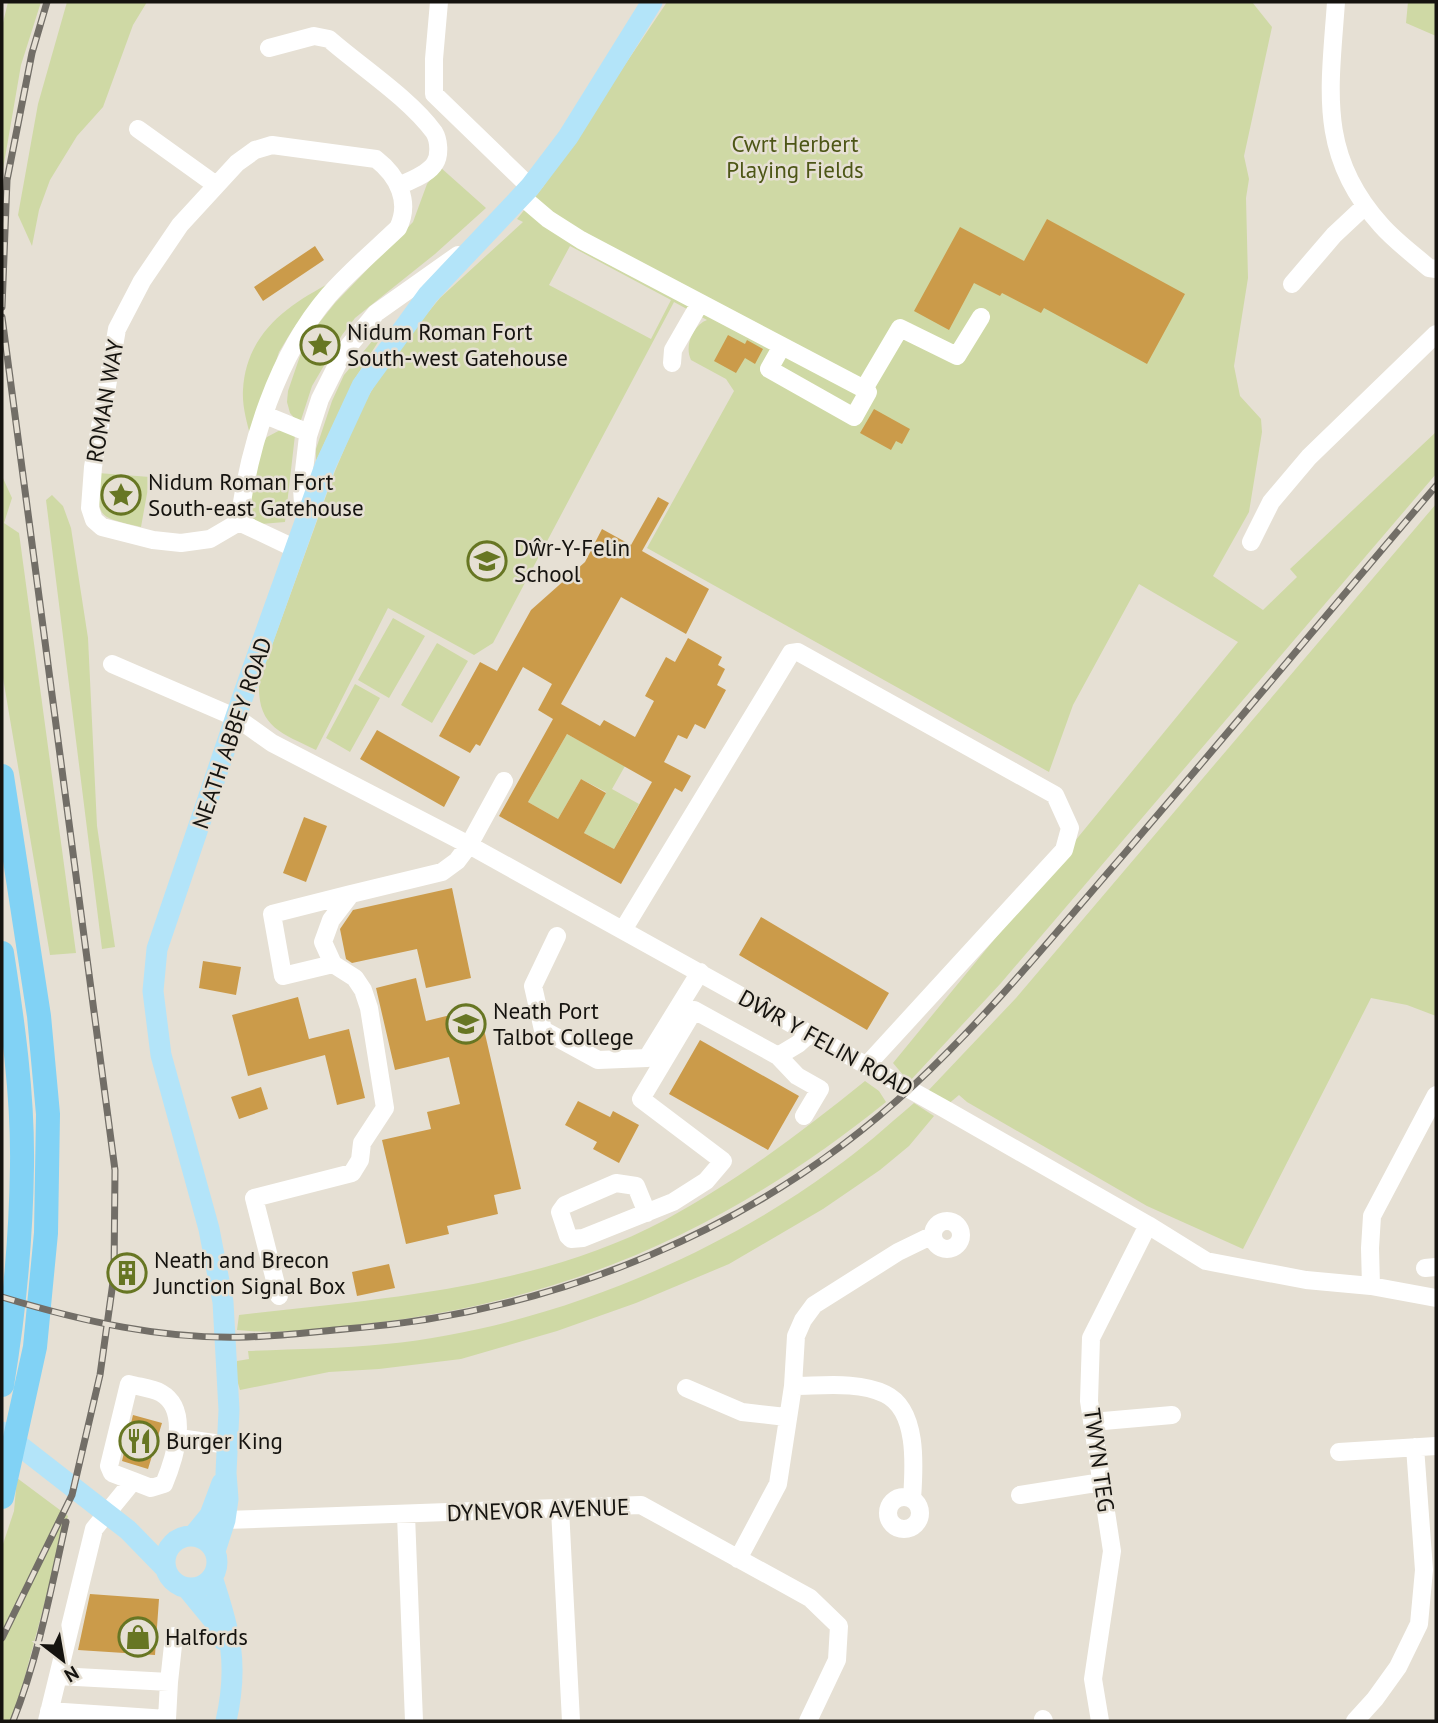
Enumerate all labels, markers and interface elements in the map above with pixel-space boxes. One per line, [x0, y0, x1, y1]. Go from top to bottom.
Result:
park label: Cwrt Herbert Playing Fields [726, 129, 864, 184]
place label: Nidum Roman Fort South-west Gatehouse [347, 317, 568, 372]
place icon: Nidum Roman Fort South-west Gatehouse [299, 324, 341, 366]
street label: ROMAN WAY [79, 337, 130, 465]
place label: Nidum Roman Fort South-east Gatehouse [148, 467, 364, 522]
place icon: Nidum Roman Fort South-east Gatehouse [100, 474, 142, 516]
place label: Dŵr-Y-Felin School [514, 533, 630, 588]
school or university icon: Dŵr-Y-Felin School [466, 540, 508, 582]
street label: NEATH ABBEY ROAD [185, 633, 278, 832]
street label: DŴR Y FELIN ROAD [734, 983, 919, 1103]
place label: Neath Port Talbot College [493, 996, 634, 1051]
school or university icon: Neath Port Talbot College [445, 1003, 487, 1045]
place label: Neath and Brecon Junction Signal Box [153, 1245, 346, 1300]
building icon: Neath and Brecon Junction Signal Box [106, 1252, 148, 1294]
street label: TWYN TEG [1078, 1406, 1121, 1514]
restaurant icon: Burger King [118, 1420, 160, 1462]
place label: Burger King [166, 1426, 283, 1455]
street label: DYNEVOR AVENUE [446, 1492, 630, 1527]
shop icon: Halfords [117, 1616, 159, 1658]
place label: Halfords [165, 1622, 248, 1651]
north arrow [28, 1625, 98, 1695]
text: N [60, 1661, 83, 1688]

